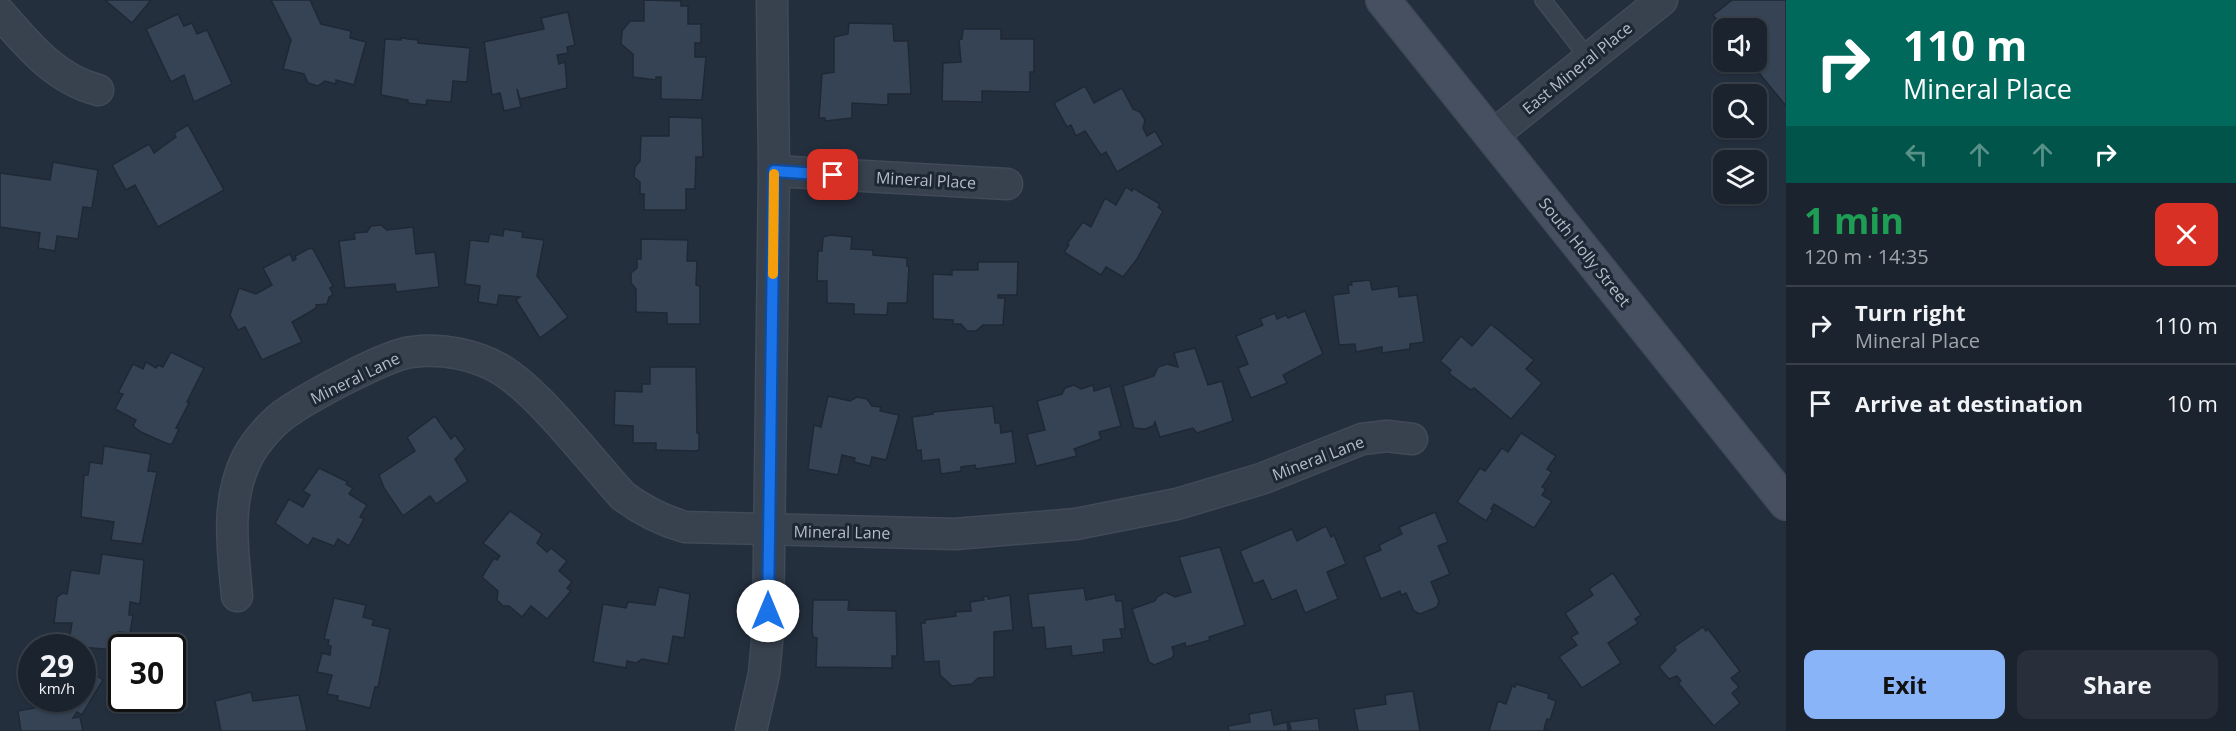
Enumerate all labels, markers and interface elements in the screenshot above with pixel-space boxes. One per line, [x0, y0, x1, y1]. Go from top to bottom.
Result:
text: 110 m [1903, 16, 2027, 73]
street label: East Mineral Place [1517, 17, 1637, 119]
map controls [1713, 18, 1767, 204]
button: sound [1713, 18, 1767, 72]
icon: right [1804, 24, 1882, 102]
text: Mineral Place [1903, 70, 2072, 107]
button: search [1713, 84, 1767, 138]
icon: left [1900, 138, 1933, 171]
icon: ahead [1963, 138, 1996, 171]
icon: ahead [2026, 138, 2059, 171]
icon: right [2089, 138, 2122, 171]
pin [807, 149, 858, 200]
button: layers [1713, 150, 1767, 204]
icon: arrive [816, 158, 849, 191]
street label: Mineral Place [875, 166, 977, 194]
street label: South Holly Street [1534, 193, 1636, 311]
text: 1 min [1804, 196, 1904, 245]
button: close [2155, 203, 2218, 266]
text: 120 m · 14:35 [1804, 243, 1929, 270]
text: Turn right [1855, 297, 1966, 327]
icon: right [1804, 309, 1837, 342]
text: 110 m [2154, 310, 2218, 340]
text: Mineral Place [1855, 327, 1980, 354]
street label: Mineral Lane [307, 347, 403, 409]
icon: arrive [1804, 387, 1837, 420]
text: Arrive at destination [1855, 388, 2083, 418]
text: 10 m [2167, 388, 2218, 418]
street label: Mineral Lane [1269, 430, 1367, 486]
street label: Mineral Lane [793, 520, 891, 544]
position arrow [736, 579, 800, 643]
speed limit sign: 30 [108, 634, 186, 712]
text: 29 [40, 645, 74, 686]
button: Exit [1804, 650, 2005, 719]
button: Share [2017, 650, 2218, 719]
text: km/h [39, 678, 75, 698]

